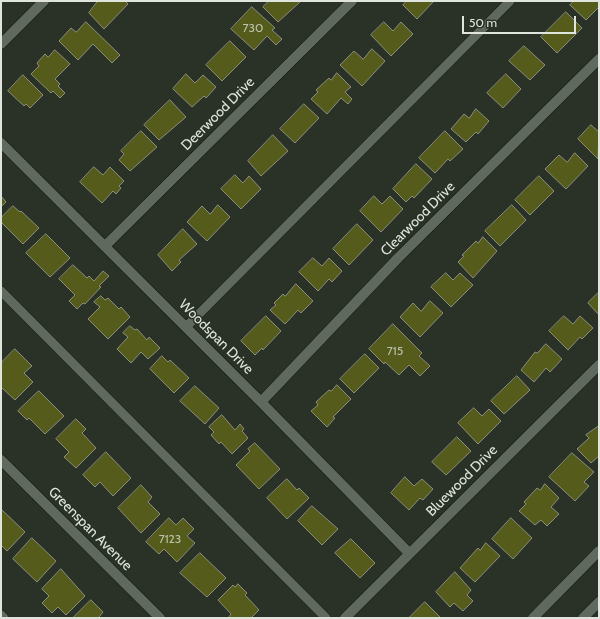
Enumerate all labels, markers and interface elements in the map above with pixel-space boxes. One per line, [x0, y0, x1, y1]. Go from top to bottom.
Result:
scale bar [464, 8, 578, 34]
text: 50 m [469, 15, 497, 30]
house number: 730 [243, 21, 263, 35]
street label: Deerwood Drive [178, 74, 258, 154]
street label: Clearwood Drive [377, 178, 459, 260]
street label: Woodspan Drive [175, 296, 257, 378]
house number: 715 [387, 344, 403, 358]
street label: Bluewood Drive [423, 442, 501, 520]
street label: Greenspan Avenue [45, 484, 135, 574]
house number: 7123 [159, 532, 181, 546]

